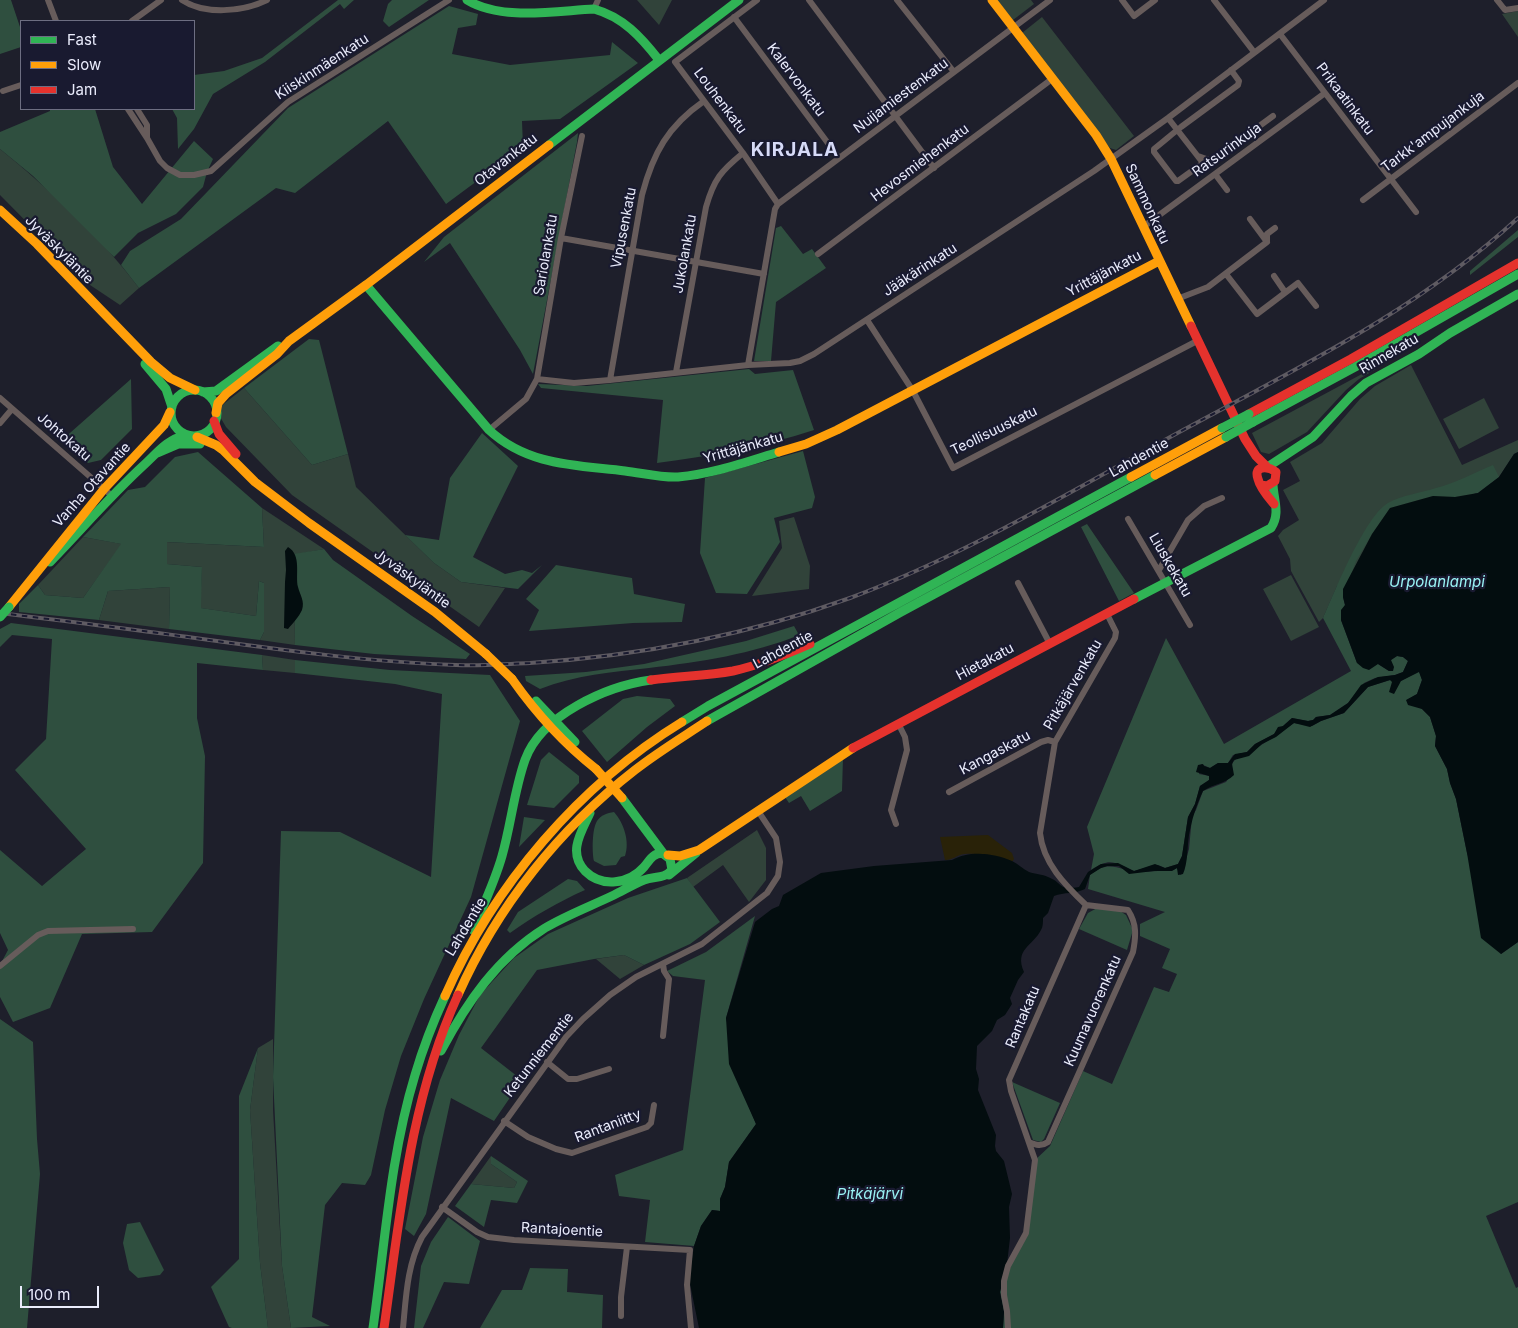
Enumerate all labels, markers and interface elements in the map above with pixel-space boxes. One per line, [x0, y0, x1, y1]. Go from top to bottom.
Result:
legend [20, 20, 195, 110]
text: Fast [67, 30, 97, 49]
street label: Kiiskinmäenkatu [272, 31, 372, 103]
street label: Kalervonkatu [763, 40, 829, 120]
text: Slow [67, 55, 101, 74]
street label: Nuijamiestenkatu [850, 55, 952, 137]
street label: Prikaatinkatu [1312, 60, 1378, 138]
street label: Louhenkatu [690, 65, 750, 137]
text: Jam [67, 80, 97, 99]
street label: Tarkk'ampujankuja [1378, 88, 1488, 176]
street label: Ratsurinkuja [1189, 119, 1265, 181]
street label: Hevosmiehenkatu [868, 121, 972, 205]
street label: Otavankatu [471, 130, 541, 190]
district label: KIRJALA [750, 139, 840, 161]
street label: Sammonkatu [1121, 161, 1173, 247]
street label: Vipusenkatu [608, 186, 640, 270]
street label: Jyväskyläntie [21, 212, 97, 288]
street label: Sariolankatu [531, 213, 561, 297]
street label: Jukolankatu [670, 213, 700, 295]
street label: Jääkärinkatu [880, 240, 960, 300]
street label: Yrittäjänkatu [1064, 247, 1144, 301]
street label: Rinnekatu [1356, 330, 1422, 378]
street label: Teollisuuskatu [948, 403, 1040, 459]
street label: Johtokatu [34, 409, 94, 465]
street label: Yrittäjänkatu [701, 429, 785, 467]
street label: Lahdentie [1106, 435, 1172, 481]
street label: Vanha Otavantie [50, 439, 134, 531]
street label: Liuskekatu [1145, 530, 1195, 600]
street label: Jyväskyläntie [371, 546, 453, 612]
water label: Urpolanlampi [1389, 573, 1485, 591]
street label: Lahdentie [750, 627, 816, 673]
street label: Pitkäjärvenkatu [1040, 637, 1106, 733]
street label: Hietakatu [953, 640, 1017, 684]
street label: Kangaskatu [957, 727, 1033, 779]
street label: Lahdentie [442, 895, 490, 959]
street label: Kuumavuorenkatu [1061, 953, 1125, 1069]
street label: Rantakatu [1002, 983, 1044, 1051]
street label: Ketunniementie [501, 1009, 577, 1101]
street label: Rantaniitty [573, 1106, 643, 1146]
water label: Pitkäjärvi [837, 1185, 903, 1203]
street label: Rantajoentie [521, 1219, 603, 1241]
scale bar [22, 1276, 101, 1308]
text: 100 m [28, 1285, 70, 1304]

